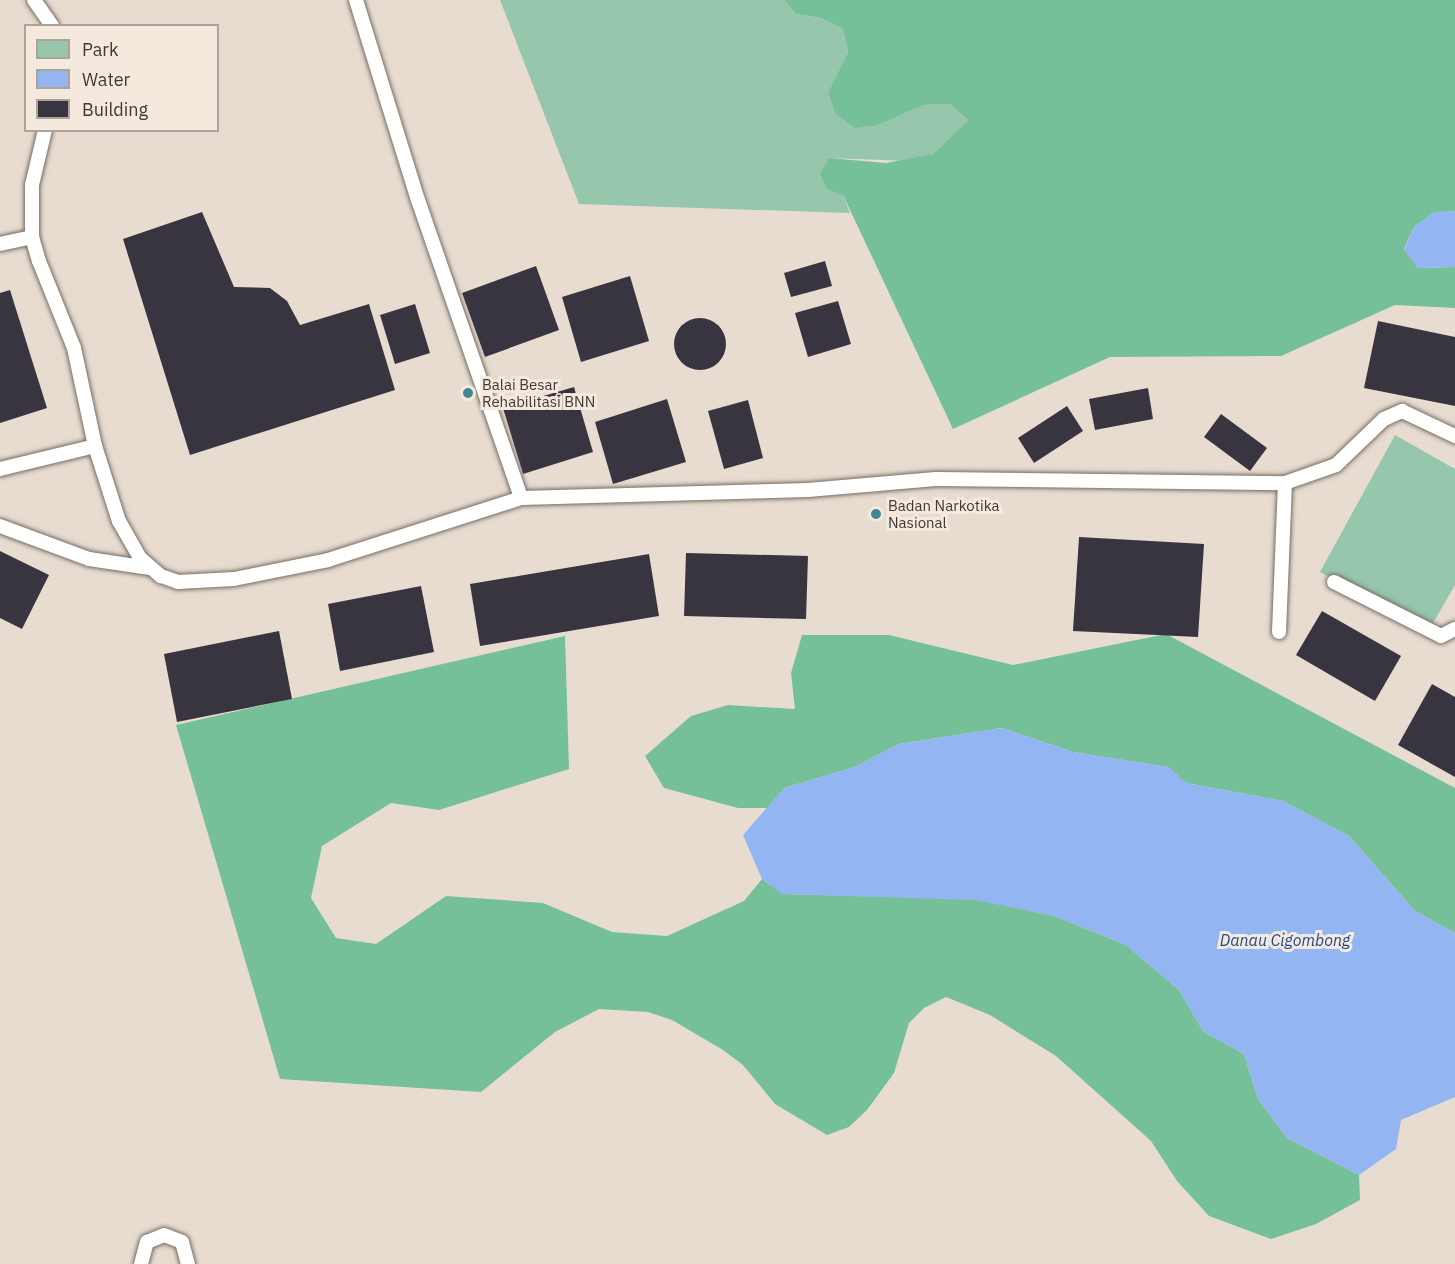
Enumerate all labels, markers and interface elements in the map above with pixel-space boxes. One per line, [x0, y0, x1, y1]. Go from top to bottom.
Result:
legend [24, 24, 219, 132]
text: Park [82, 38, 118, 61]
text: Water [82, 68, 130, 91]
text: Building [82, 98, 148, 121]
place label: Balai Besar Rehabilitasi BNN [482, 375, 595, 410]
marker: Balai Besar Rehabilitasi BNN [459, 384, 477, 402]
place label: Badan Narkotika Nasional [888, 496, 1000, 531]
marker: Badan Narkotika Nasional [869, 507, 883, 521]
water label: Danau Cigombong [1220, 930, 1350, 950]

